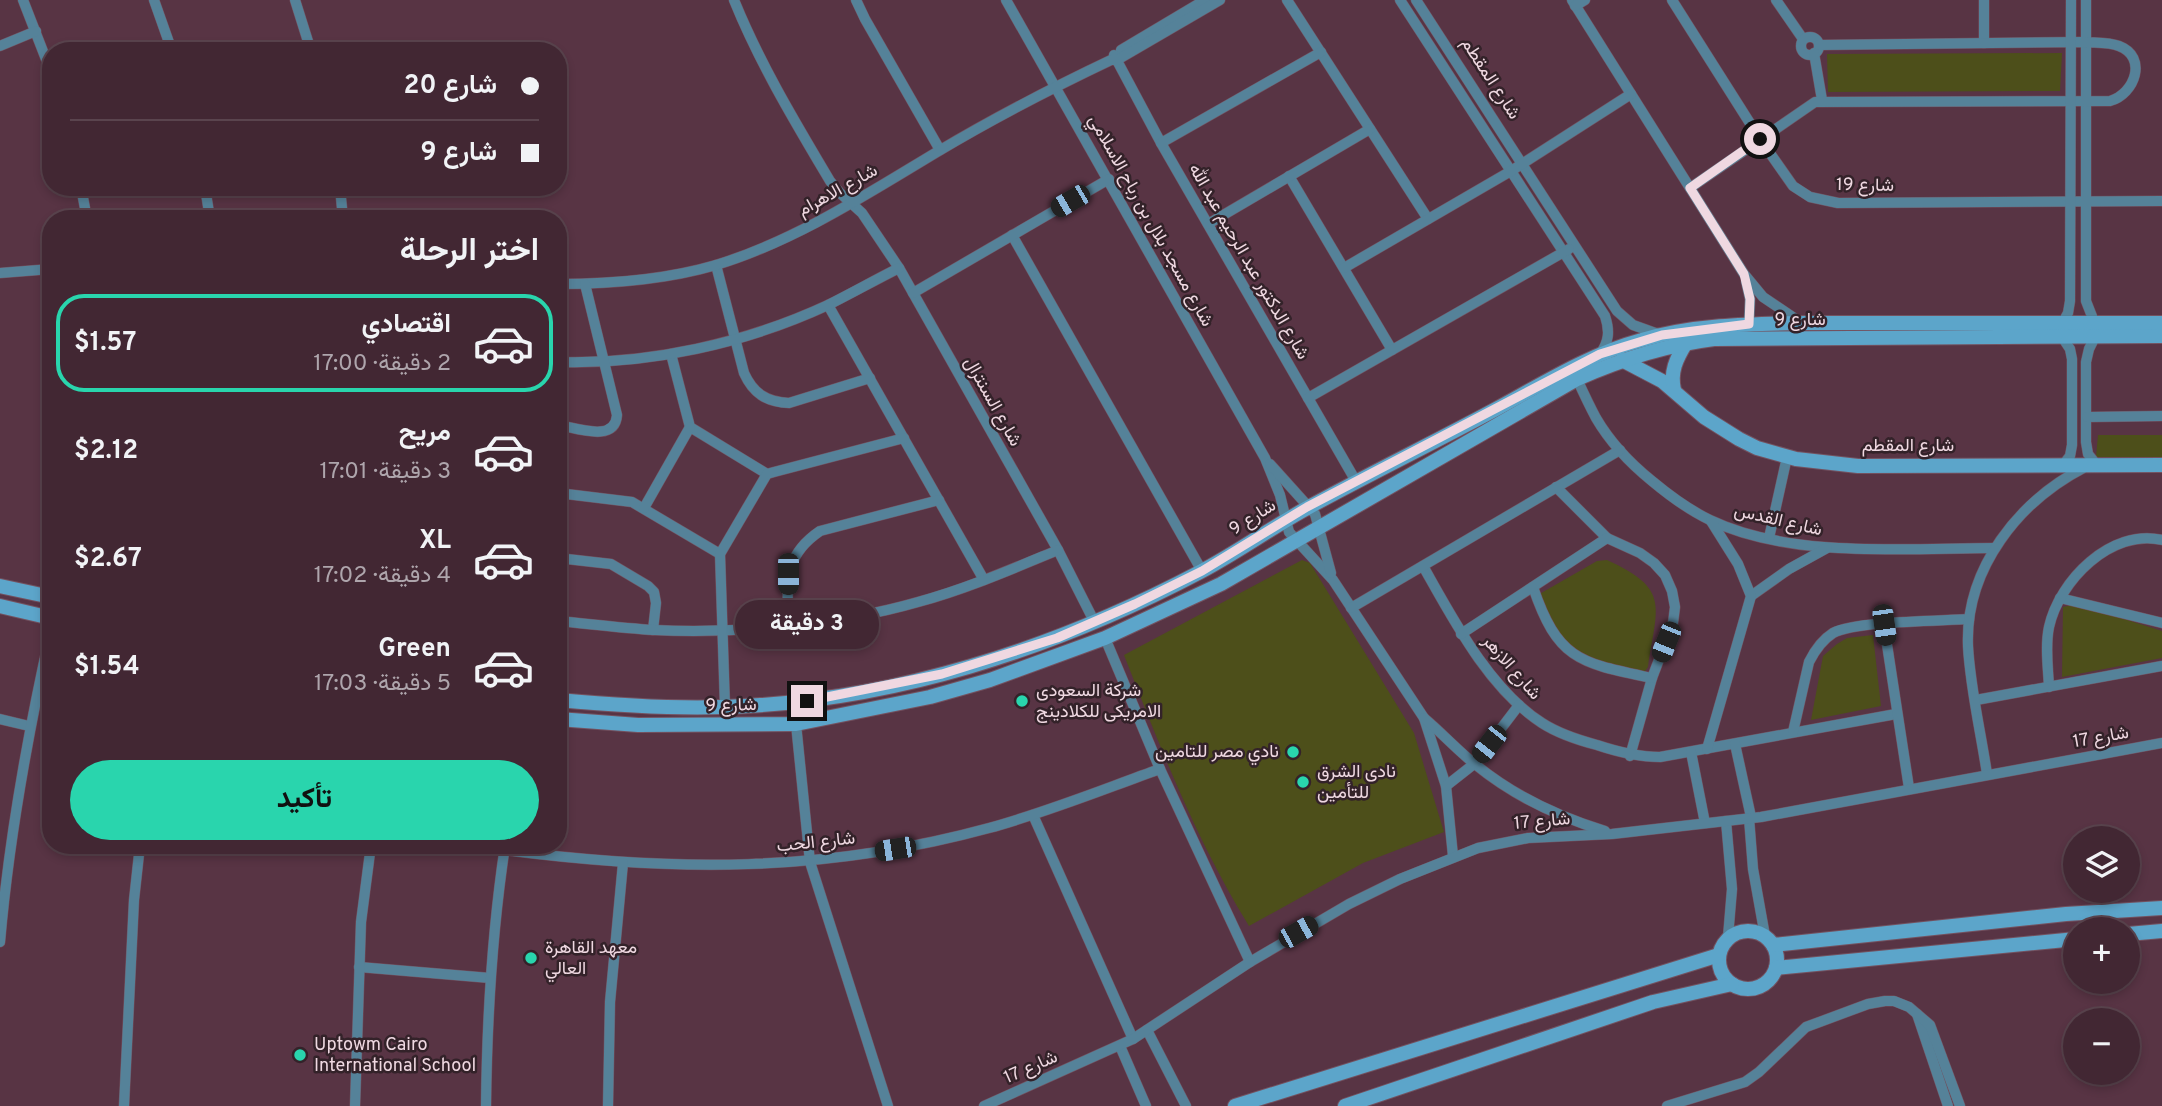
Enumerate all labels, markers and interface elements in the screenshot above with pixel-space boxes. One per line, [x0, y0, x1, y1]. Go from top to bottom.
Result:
street label: شارع المقطم [1455, 34, 1525, 124]
text: شارع 20 [404, 70, 497, 103]
street label: شارع مسجد بلال بن رباح الاسلامي [1080, 111, 1218, 332]
route start [1744, 123, 1776, 155]
text: شارع 9 [421, 137, 497, 170]
street label: شارع الدكتور عبد الرحيم عبد الله [1182, 159, 1314, 364]
street label: شارع الاهرام [794, 160, 882, 222]
street label: شارع 19 [1836, 174, 1894, 198]
car [1047, 181, 1094, 221]
text: اختر الرحلة [400, 232, 539, 272]
text: اقتصادي [362, 309, 451, 342]
street label: شارع 9 [1774, 309, 1826, 332]
icon: car [472, 312, 535, 375]
text: $1.57 [74, 327, 136, 360]
text: 2 دقيقة · 17:00 [313, 350, 451, 379]
street label: شارع السنترال [958, 353, 1026, 451]
text: مريح [399, 417, 451, 450]
icon: car [472, 420, 535, 483]
text: $2.12 [74, 435, 138, 468]
street label: شارع المقطم [1862, 435, 1954, 458]
text: 3 دقيقة · 17:01 [320, 458, 451, 487]
street label: شارع 9 [1225, 495, 1281, 541]
street label: شارع القدس [1732, 500, 1824, 542]
text: XL [419, 525, 451, 558]
icon: car [472, 528, 535, 591]
text: $2.67 [74, 543, 142, 576]
car [778, 553, 799, 595]
text: 4 دقيقة · 17:02 [314, 562, 451, 591]
callout: 3 دقيقة [735, 600, 879, 648]
car [1871, 603, 1898, 647]
text: 3 دقيقة [770, 610, 844, 639]
car [1649, 619, 1684, 665]
street label: شارع الازهر [1476, 630, 1546, 705]
text: Green [378, 633, 451, 666]
icon: car [472, 636, 535, 699]
text: $1.54 [74, 651, 140, 684]
text: 5 دقيقة · 17:03 [314, 670, 451, 699]
place label: شركة السعودى الامريكى للكلادينج [1036, 680, 1161, 724]
route end [791, 685, 823, 717]
marker: شركة السعودى الامريكى للكلادينج [1014, 693, 1030, 709]
street label: شارع 9 [705, 694, 757, 718]
car [1468, 721, 1511, 767]
street label: شارع 17 [2071, 722, 2131, 754]
place label: نادي مصر للتامين [1155, 741, 1279, 766]
marker: نادي مصر للتامين [1285, 744, 1301, 760]
button: تأكيد [70, 760, 539, 840]
place label: نادى الشرق للتأمين [1317, 761, 1396, 805]
marker: نادى الشرق للتأمين [1295, 774, 1311, 790]
street label: شارع 17 [1513, 808, 1571, 836]
map controls [2063, 826, 2140, 1085]
button: layers [2063, 826, 2140, 903]
street label: شارع الحب [776, 827, 856, 859]
car [873, 835, 918, 863]
car [1275, 913, 1322, 951]
button: + [2063, 917, 2140, 994]
place label: معهد القاهرة العالي [545, 937, 637, 983]
marker: معهد القاهرة العالي [523, 950, 539, 966]
button: − [2063, 1008, 2140, 1085]
place label: Uptowm Cairo International School [314, 1034, 476, 1078]
street label: شارع 17 [1001, 1046, 1061, 1090]
marker: Uptowm Cairo International School [292, 1047, 308, 1063]

